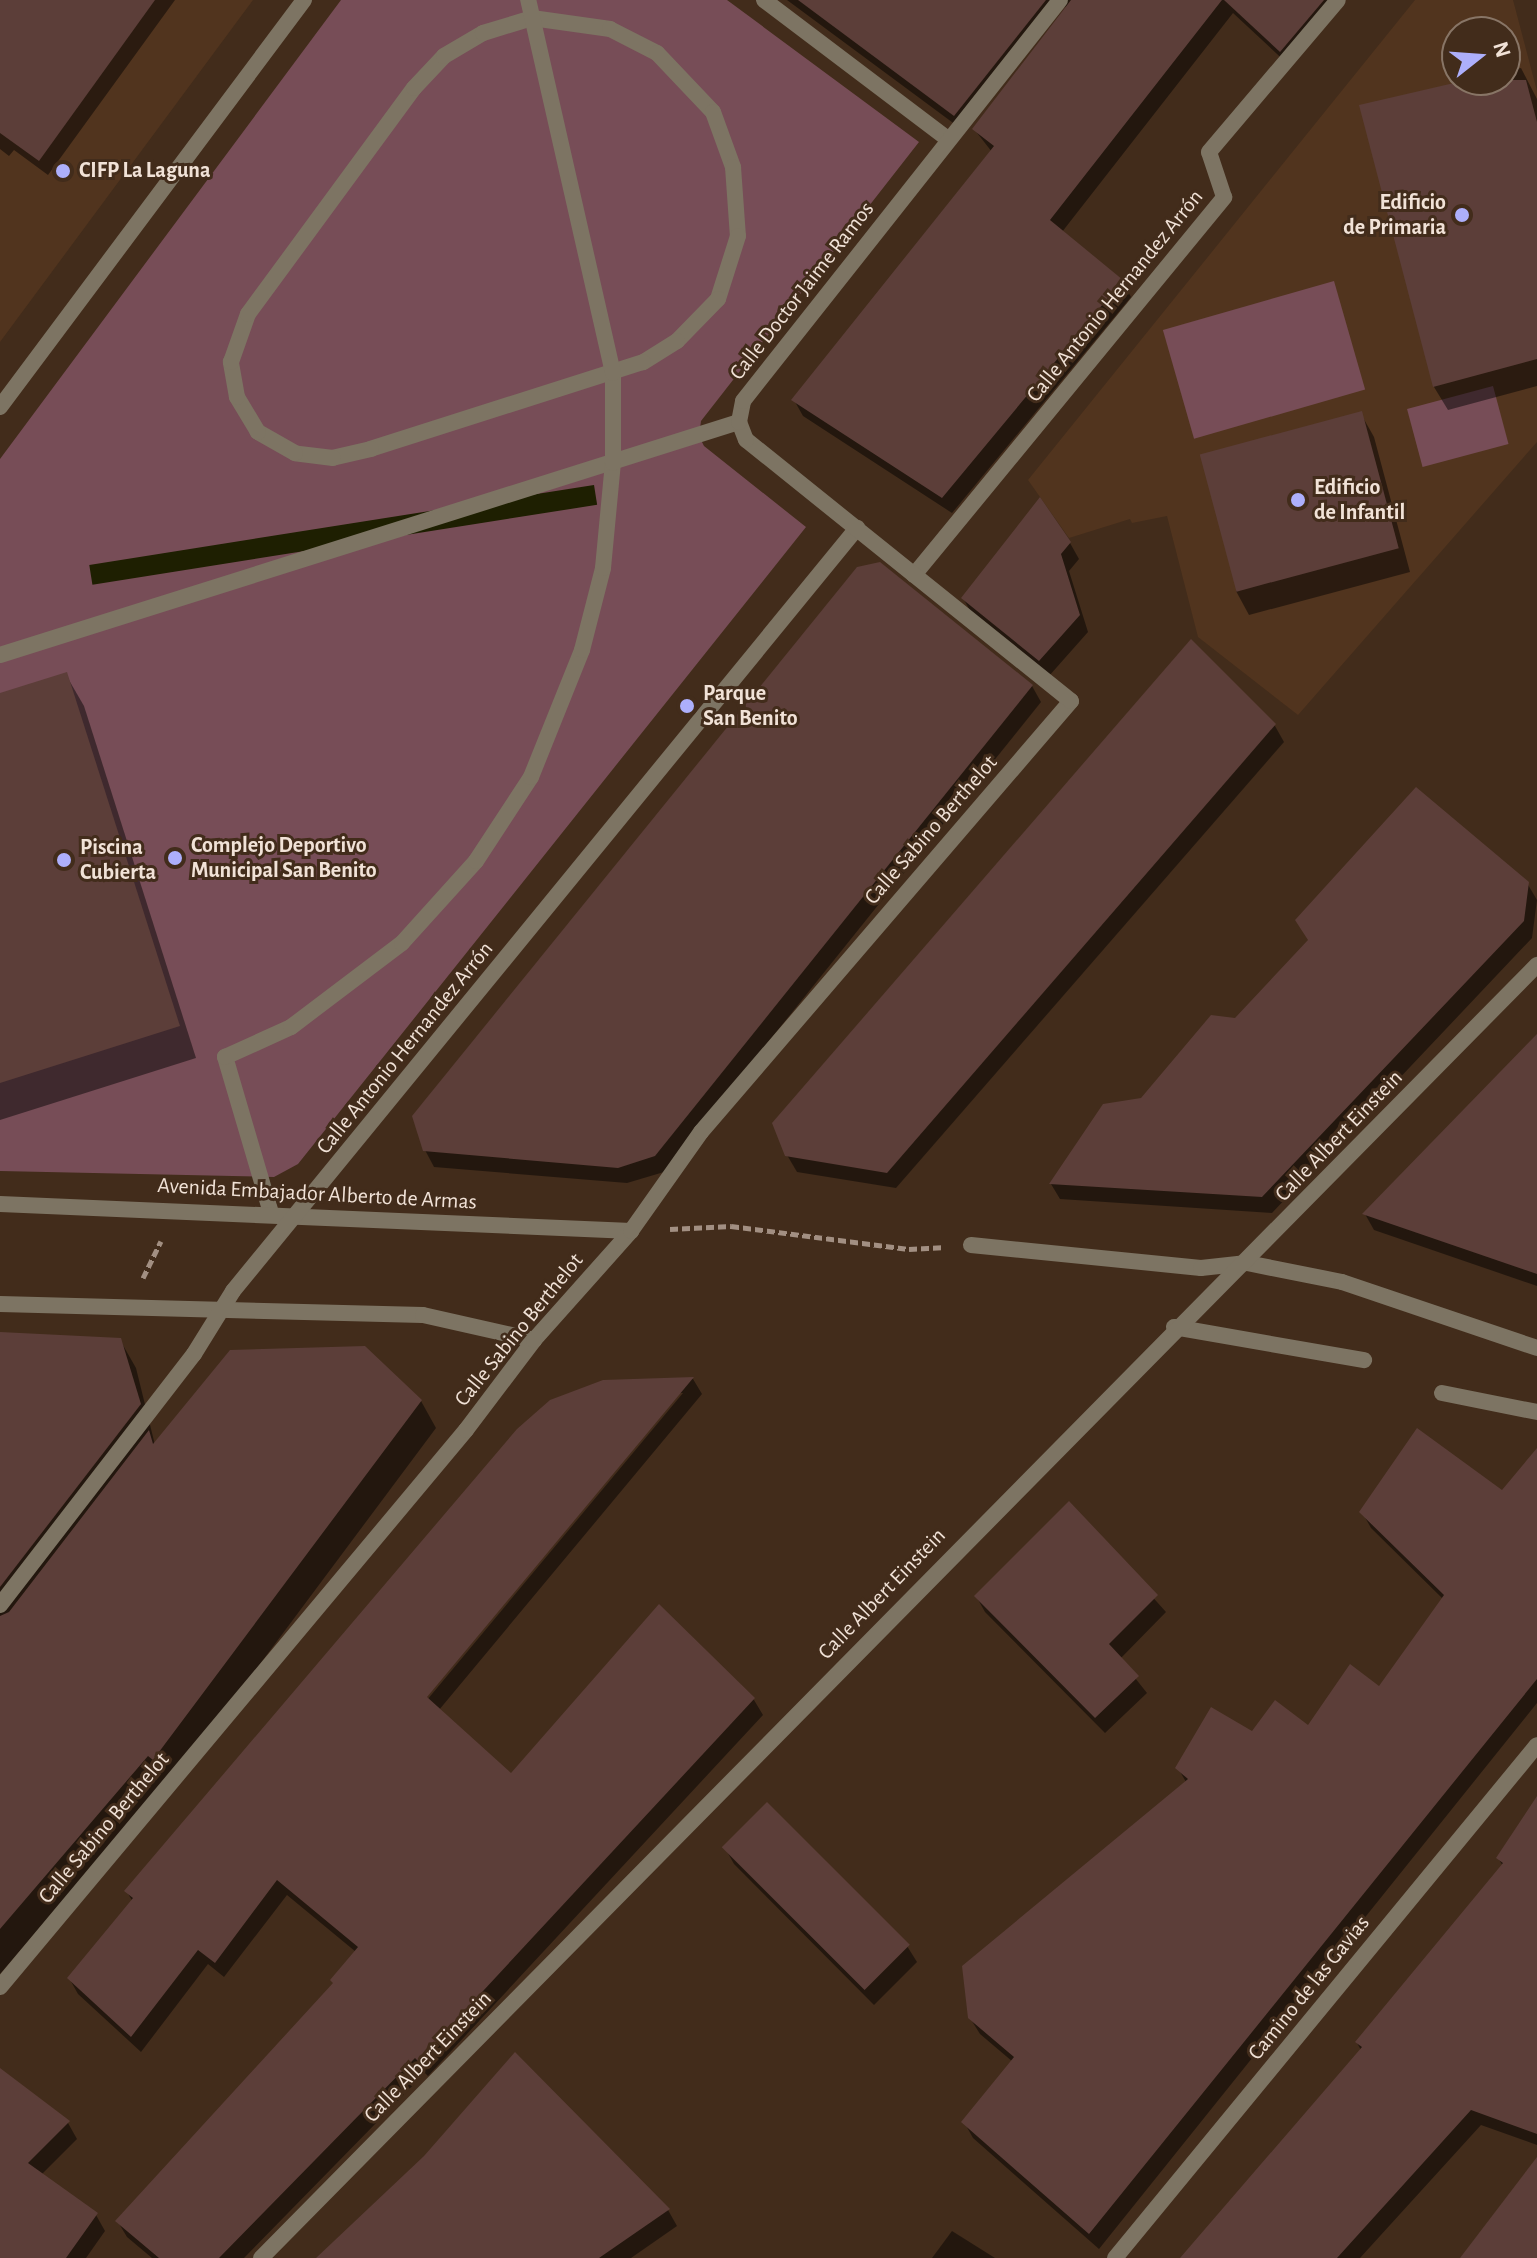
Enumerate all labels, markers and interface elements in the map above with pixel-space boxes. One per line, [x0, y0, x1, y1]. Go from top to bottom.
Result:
north arrow [1441, 16, 1521, 96]
text: N [1489, 39, 1515, 60]
place label: CIFP La Laguna [79, 158, 210, 184]
marker: CIFP La Laguna [54, 162, 72, 180]
street label: Calle Antonio Hernandez Arrón [1021, 184, 1209, 408]
place label: Edificio de Primaria [1343, 189, 1446, 240]
street label: Calle Doctor Jaime Ramos [724, 196, 880, 386]
marker: Edificio de Primaria [1453, 206, 1471, 224]
place label: Edificio de Infantil [1314, 474, 1405, 526]
marker: Edificio de Infantil [1289, 491, 1307, 509]
place label: Parque San Benito [703, 680, 798, 732]
marker: Parque San Benito [678, 697, 696, 715]
street label: Calle Sabino Berthelot [859, 750, 1003, 910]
place label: Complejo Deportivo Municipal San Benito [191, 832, 377, 884]
place label: Piscina Cubierta [80, 834, 156, 886]
marker: Complejo Deportivo Municipal San Benito [166, 849, 184, 867]
marker: Piscina Cubierta [55, 851, 73, 869]
street label: Calle Antonio Hernandez Arrón [311, 936, 499, 1160]
street label: Calle Albert Einstein [1270, 1065, 1408, 1207]
street label: Avenida Embajador Alberto de Armas [157, 1172, 477, 1216]
street label: Calle Sabino Berthelot [449, 1248, 589, 1412]
street label: Calle Albert Einstein [813, 1523, 951, 1665]
street label: Calle Sabino Berthelot [33, 1747, 175, 1909]
street label: Camino de las Gavias [1243, 1910, 1375, 2066]
street label: Calle Albert Einstein [359, 1986, 497, 2128]

